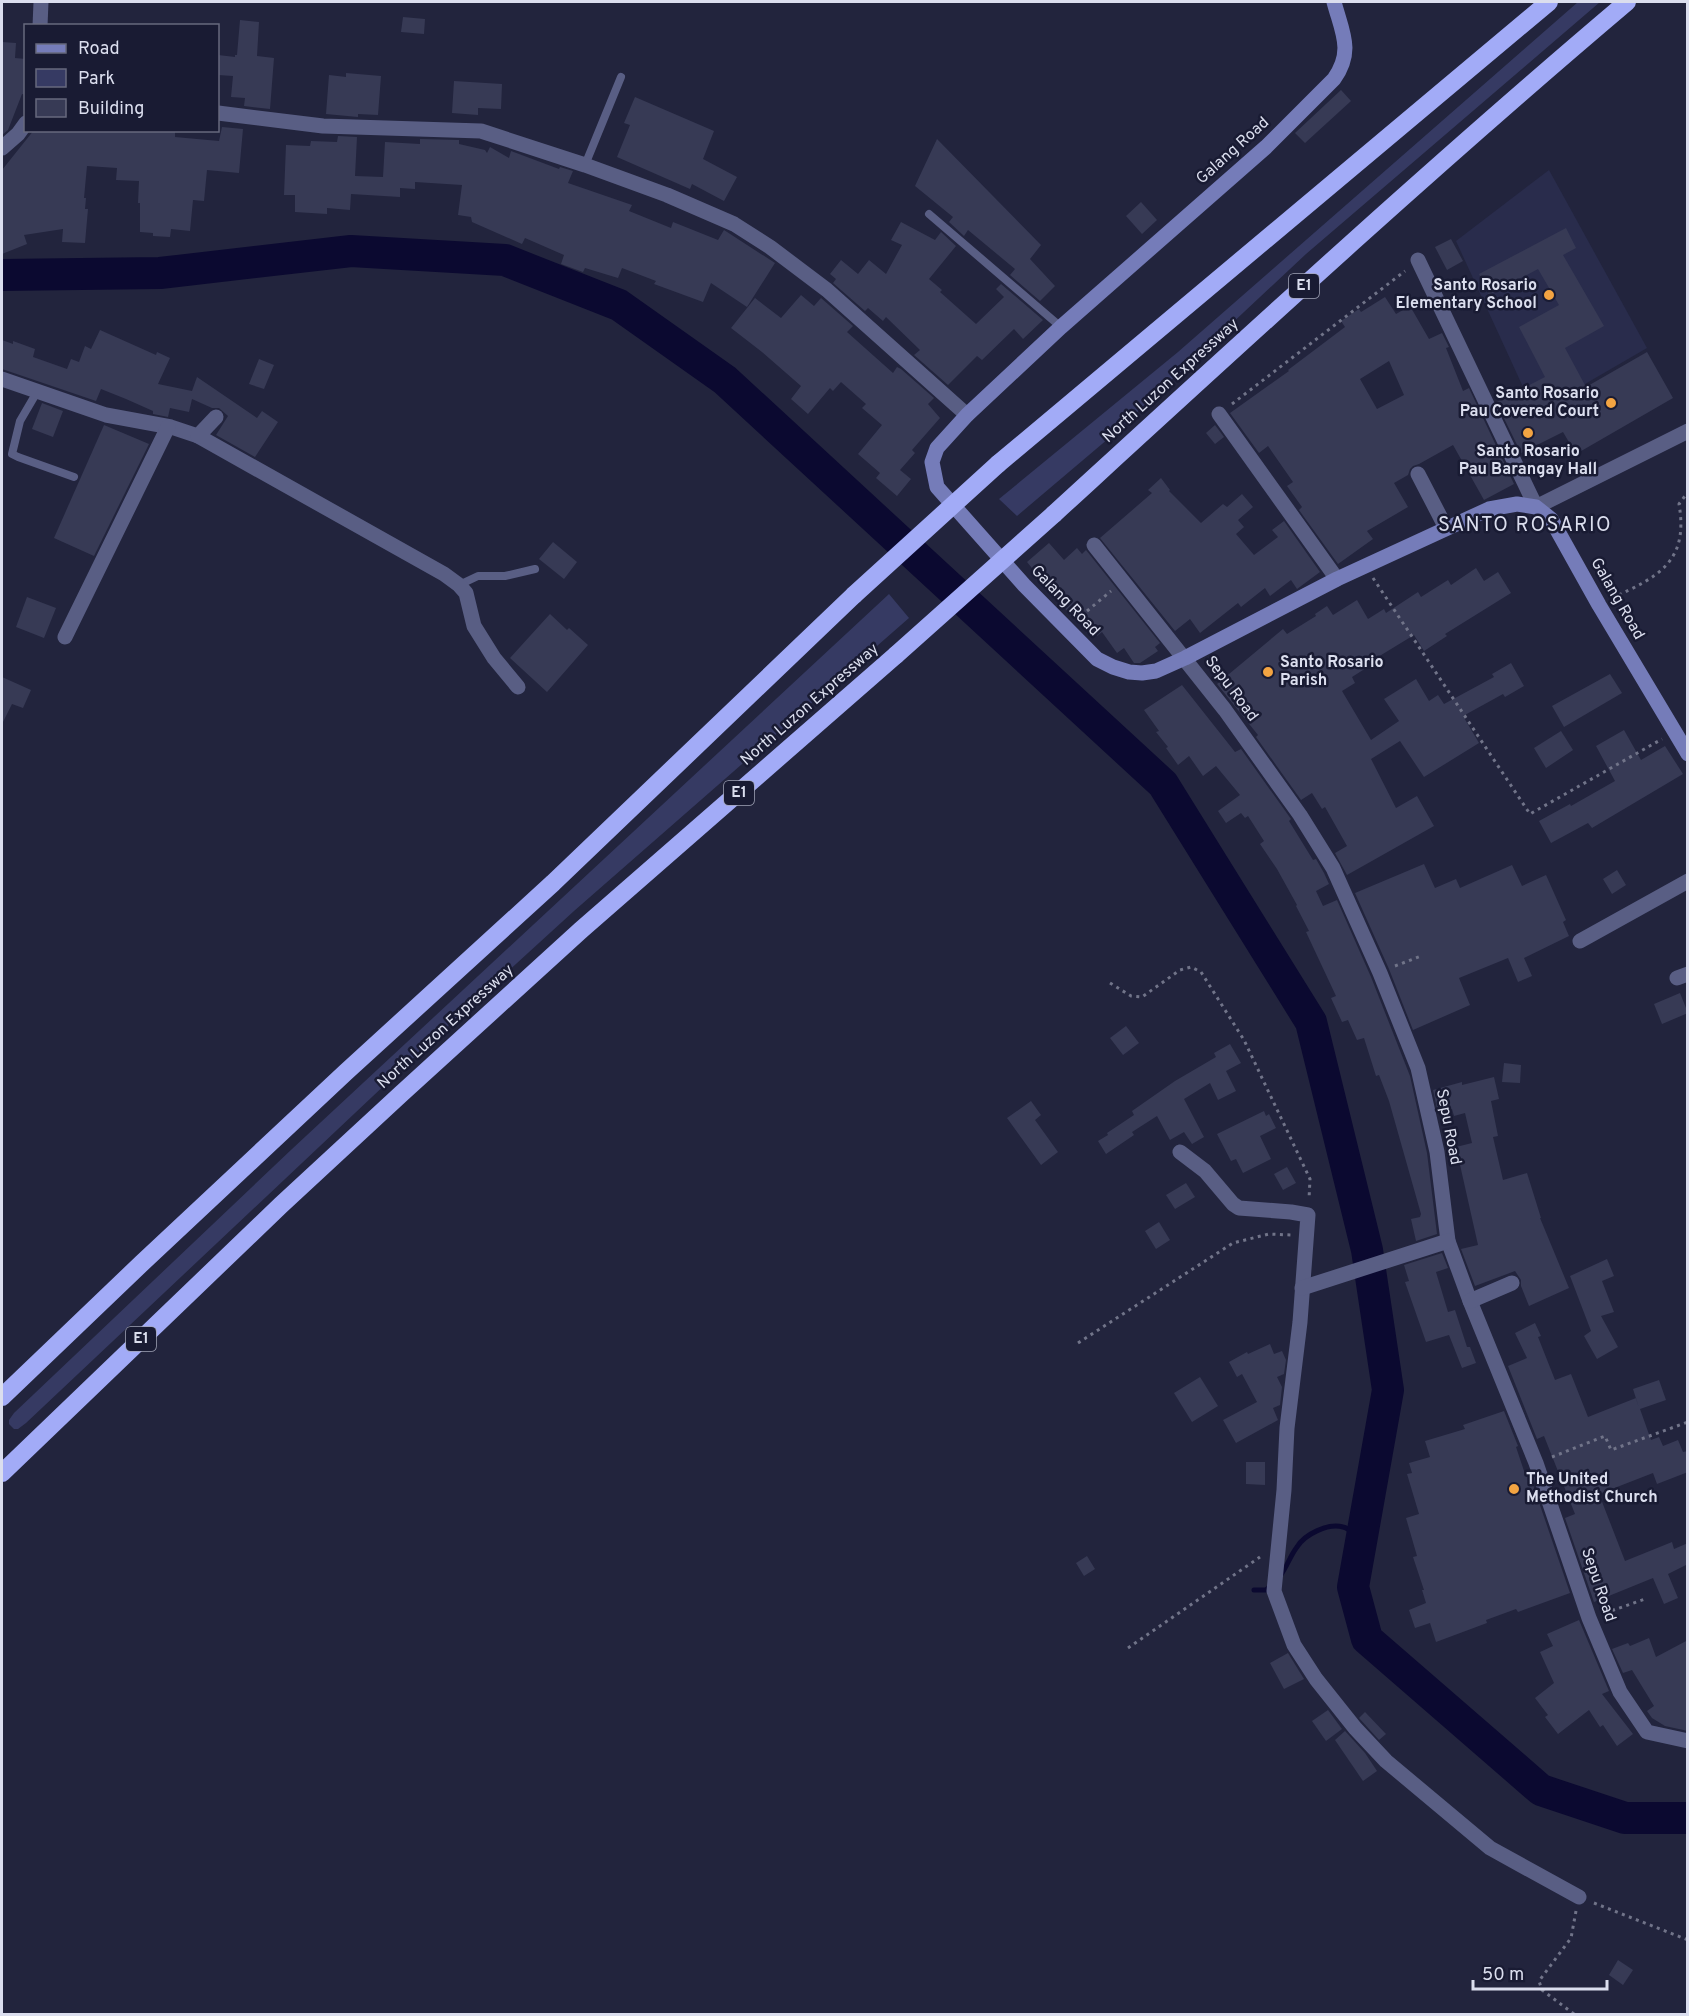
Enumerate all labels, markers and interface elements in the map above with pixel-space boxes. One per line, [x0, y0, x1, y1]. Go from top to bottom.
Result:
legend [24, 24, 219, 132]
text: Road [78, 38, 120, 61]
text: Park [78, 68, 115, 91]
text: Building [78, 98, 144, 121]
street label: Galang Road [1192, 113, 1274, 189]
road number: E1 [1289, 274, 1319, 298]
place label: Santo Rosario Elementary School [1395, 276, 1537, 314]
marker: Santo Rosario Elementary School [1542, 288, 1556, 302]
street label: North Luzon Expressway [1099, 314, 1243, 448]
place label: Santo Rosario Pau Covered Court [1460, 384, 1599, 422]
marker: Santo Rosario Pau Covered Court [1604, 396, 1618, 410]
marker: Santo Rosario Pau Barangay Hall [1521, 426, 1535, 440]
place label: Santo Rosario Pau Barangay Hall [1459, 442, 1597, 480]
district label: SANTO ROSARIO [1438, 513, 1612, 539]
street label: Galang Road [1586, 554, 1648, 644]
street label: Galang Road [1026, 561, 1104, 641]
street label: North Luzon Expressway [737, 639, 883, 771]
street label: Sepu Road [1200, 652, 1262, 726]
place label: Santo Rosario Parish [1280, 653, 1384, 691]
marker: Santo Rosario Parish [1261, 665, 1275, 679]
road number: E1 [724, 781, 754, 805]
street label: North Luzon Expressway [374, 960, 518, 1094]
street label: Sepu Road [1431, 1087, 1465, 1167]
road number: E1 [126, 1327, 156, 1351]
place label: The United Methodist Church [1526, 1470, 1658, 1508]
marker: The United Methodist Church [1507, 1482, 1521, 1496]
street label: Sepu Road [1576, 1545, 1620, 1625]
scale bar [1473, 1953, 1606, 1991]
text: 50 m [1482, 1964, 1524, 1987]

